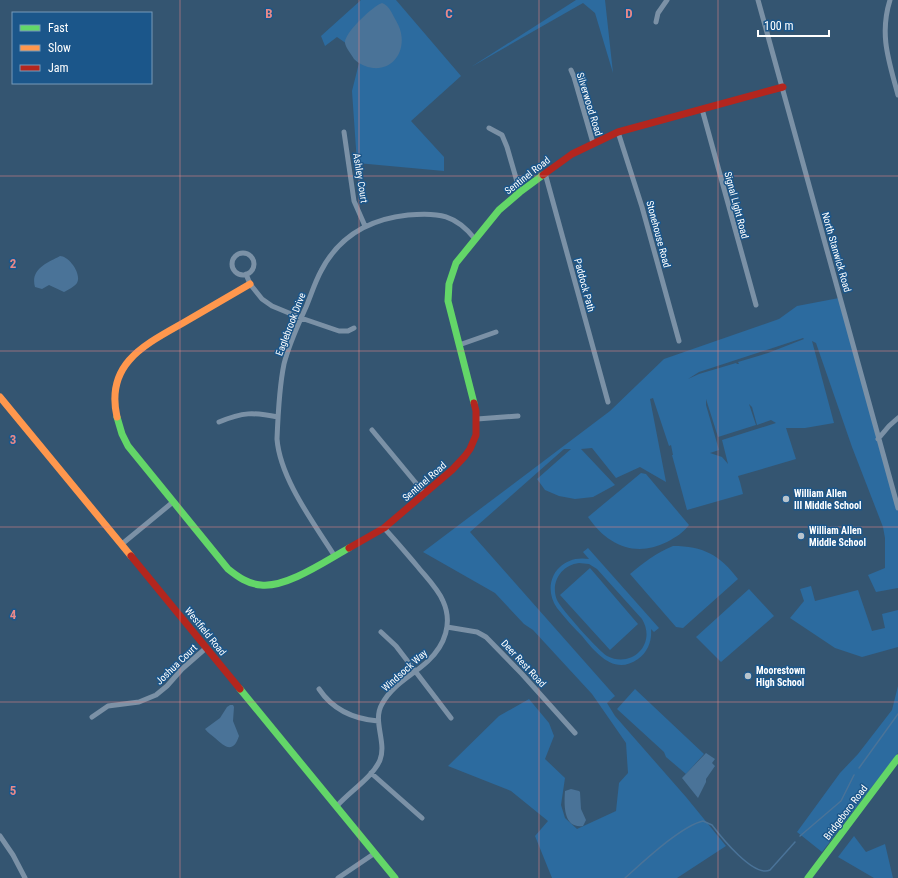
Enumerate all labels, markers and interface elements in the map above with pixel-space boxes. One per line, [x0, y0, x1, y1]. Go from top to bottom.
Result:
text: B [265, 6, 273, 21]
text: C [445, 6, 453, 21]
text: D [625, 6, 633, 21]
legend [12, 12, 152, 84]
scale bar [758, 12, 829, 38]
text: 100 m [764, 19, 794, 33]
text: Fast [48, 21, 69, 35]
text: Slow [48, 41, 71, 55]
text: Jam [48, 61, 69, 75]
street label: Silverwood Road [575, 71, 604, 137]
street label: Ashley Court [351, 152, 370, 204]
street label: Sentinel Road [503, 154, 552, 196]
street label: Signal Light Road [722, 170, 751, 240]
street label: Stonehouse Road [644, 199, 673, 269]
street label: North Stanwick Road [820, 211, 853, 293]
text: 2 [10, 256, 17, 271]
street label: Paddock Path [572, 257, 597, 313]
street label: Eaglebrook Drive [273, 291, 308, 357]
text: 3 [10, 432, 16, 447]
street label: Sentinel Road [400, 459, 448, 503]
place label: William Allen III Middle School [794, 488, 861, 511]
marker: William Allen III Middle School [781, 494, 791, 504]
place label: William Allen Middle School [809, 525, 866, 548]
marker: William Allen Middle School [796, 531, 806, 541]
street label: Westfield Road [183, 605, 228, 658]
text: 4 [10, 607, 17, 622]
street label: Deer Rest Road [499, 638, 548, 689]
street label: Joshua Court [153, 642, 199, 687]
street label: Windsock Way [379, 647, 429, 694]
place label: Moorestown High School [756, 665, 805, 688]
marker: Moorestown High School [743, 671, 753, 681]
text: 5 [10, 783, 17, 798]
street label: Bridgeboro Road [821, 783, 870, 842]

